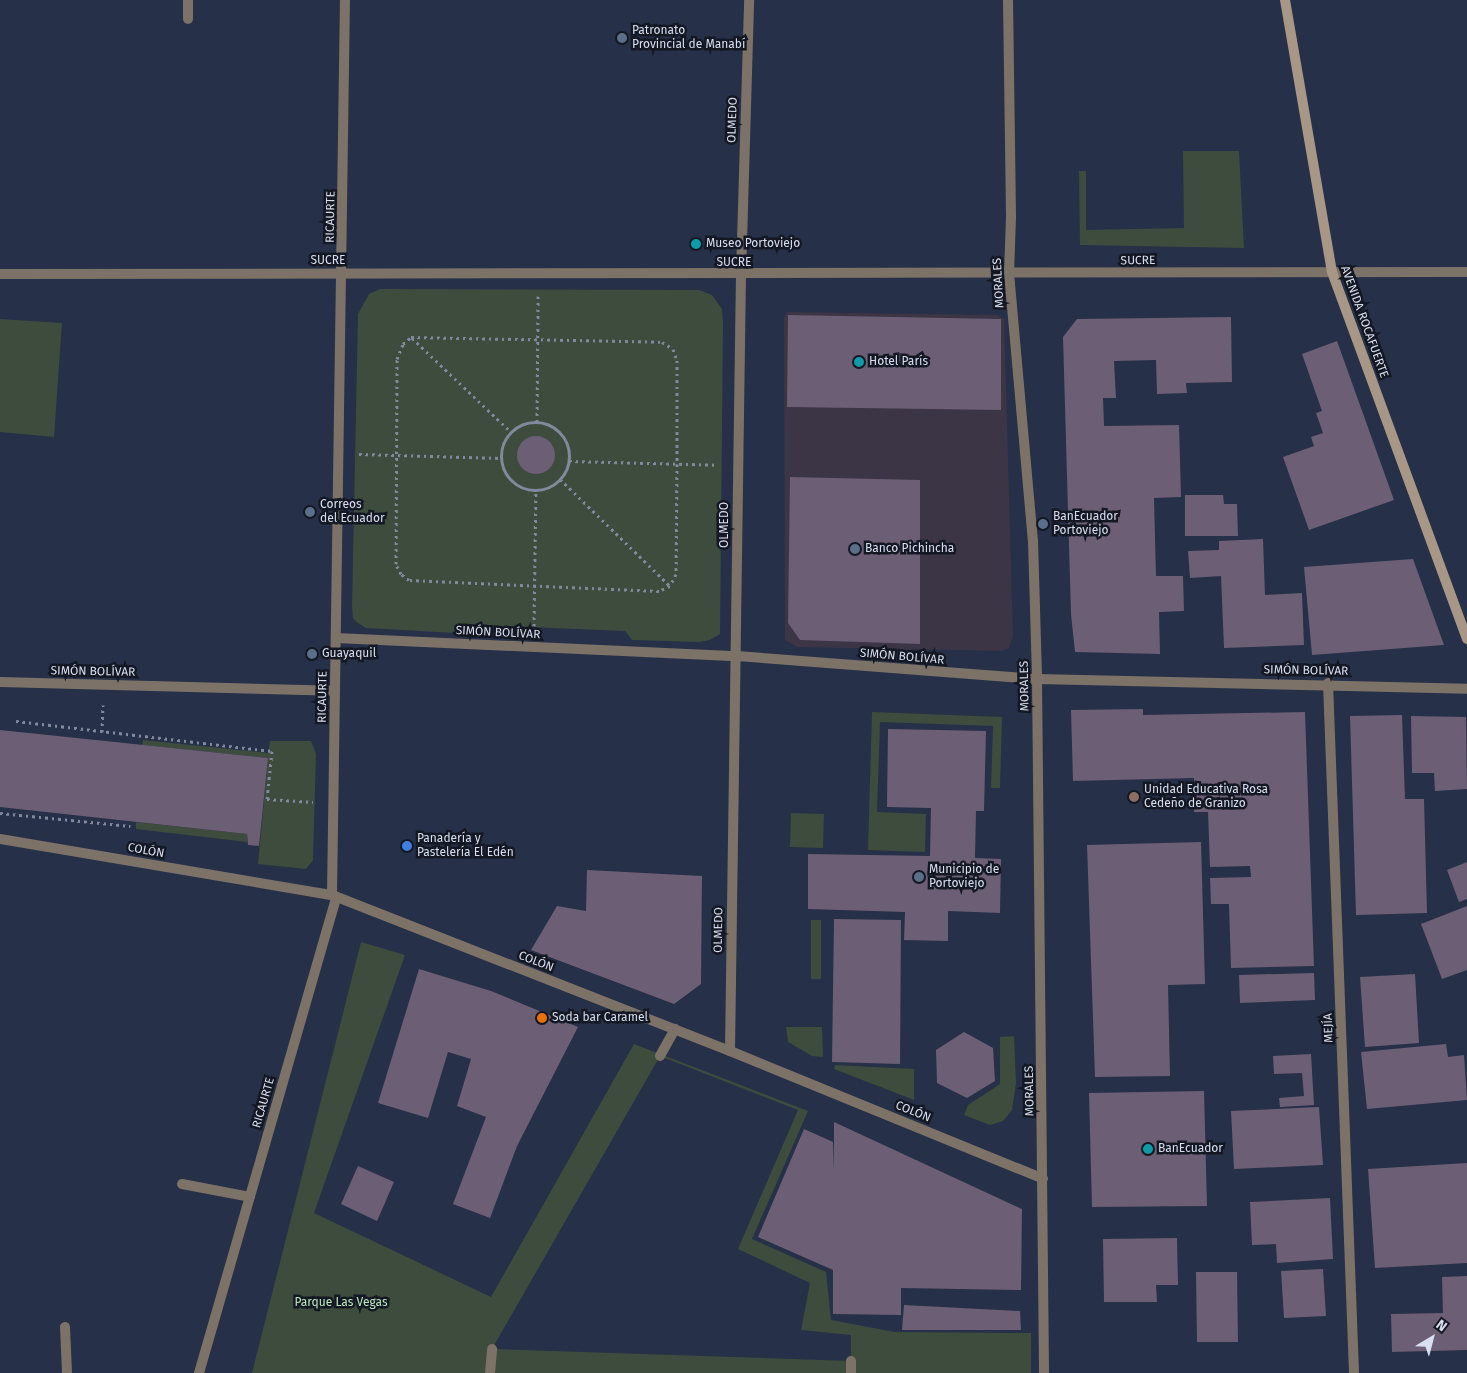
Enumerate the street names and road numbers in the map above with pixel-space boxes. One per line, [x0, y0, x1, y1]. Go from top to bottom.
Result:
street label: OLMEDO [725, 97, 741, 143]
street label: RICAURTE [323, 191, 339, 243]
street label: SUCRE [1120, 253, 1156, 269]
street label: SUCRE [311, 254, 345, 268]
street label: SUCRE [717, 256, 751, 270]
street label: MORALES [990, 257, 1008, 309]
street label: AVENIDA ROCAFUERTE [1337, 264, 1391, 380]
street label: OLMEDO [718, 502, 732, 548]
street label: SIMÓN BOLÍVAR [455, 624, 541, 642]
street label: SIMÓN BOLÍVAR [859, 646, 945, 668]
street label: MORALES [1017, 661, 1033, 711]
street label: SIMÓN BOLÍVAR [1264, 663, 1348, 679]
street label: SIMÓN BOLÍVAR [51, 664, 135, 680]
street label: RICAURTE [315, 671, 331, 723]
street label: COLÓN [127, 841, 165, 861]
street label: OLMEDO [711, 907, 727, 953]
street label: COLÓN [516, 949, 556, 975]
street label: MEJÍA [1321, 1013, 1337, 1043]
street label: MORALES [1022, 1066, 1038, 1116]
street label: RICAURTE [250, 1076, 278, 1130]
street label: COLÓN [893, 1098, 933, 1126]

